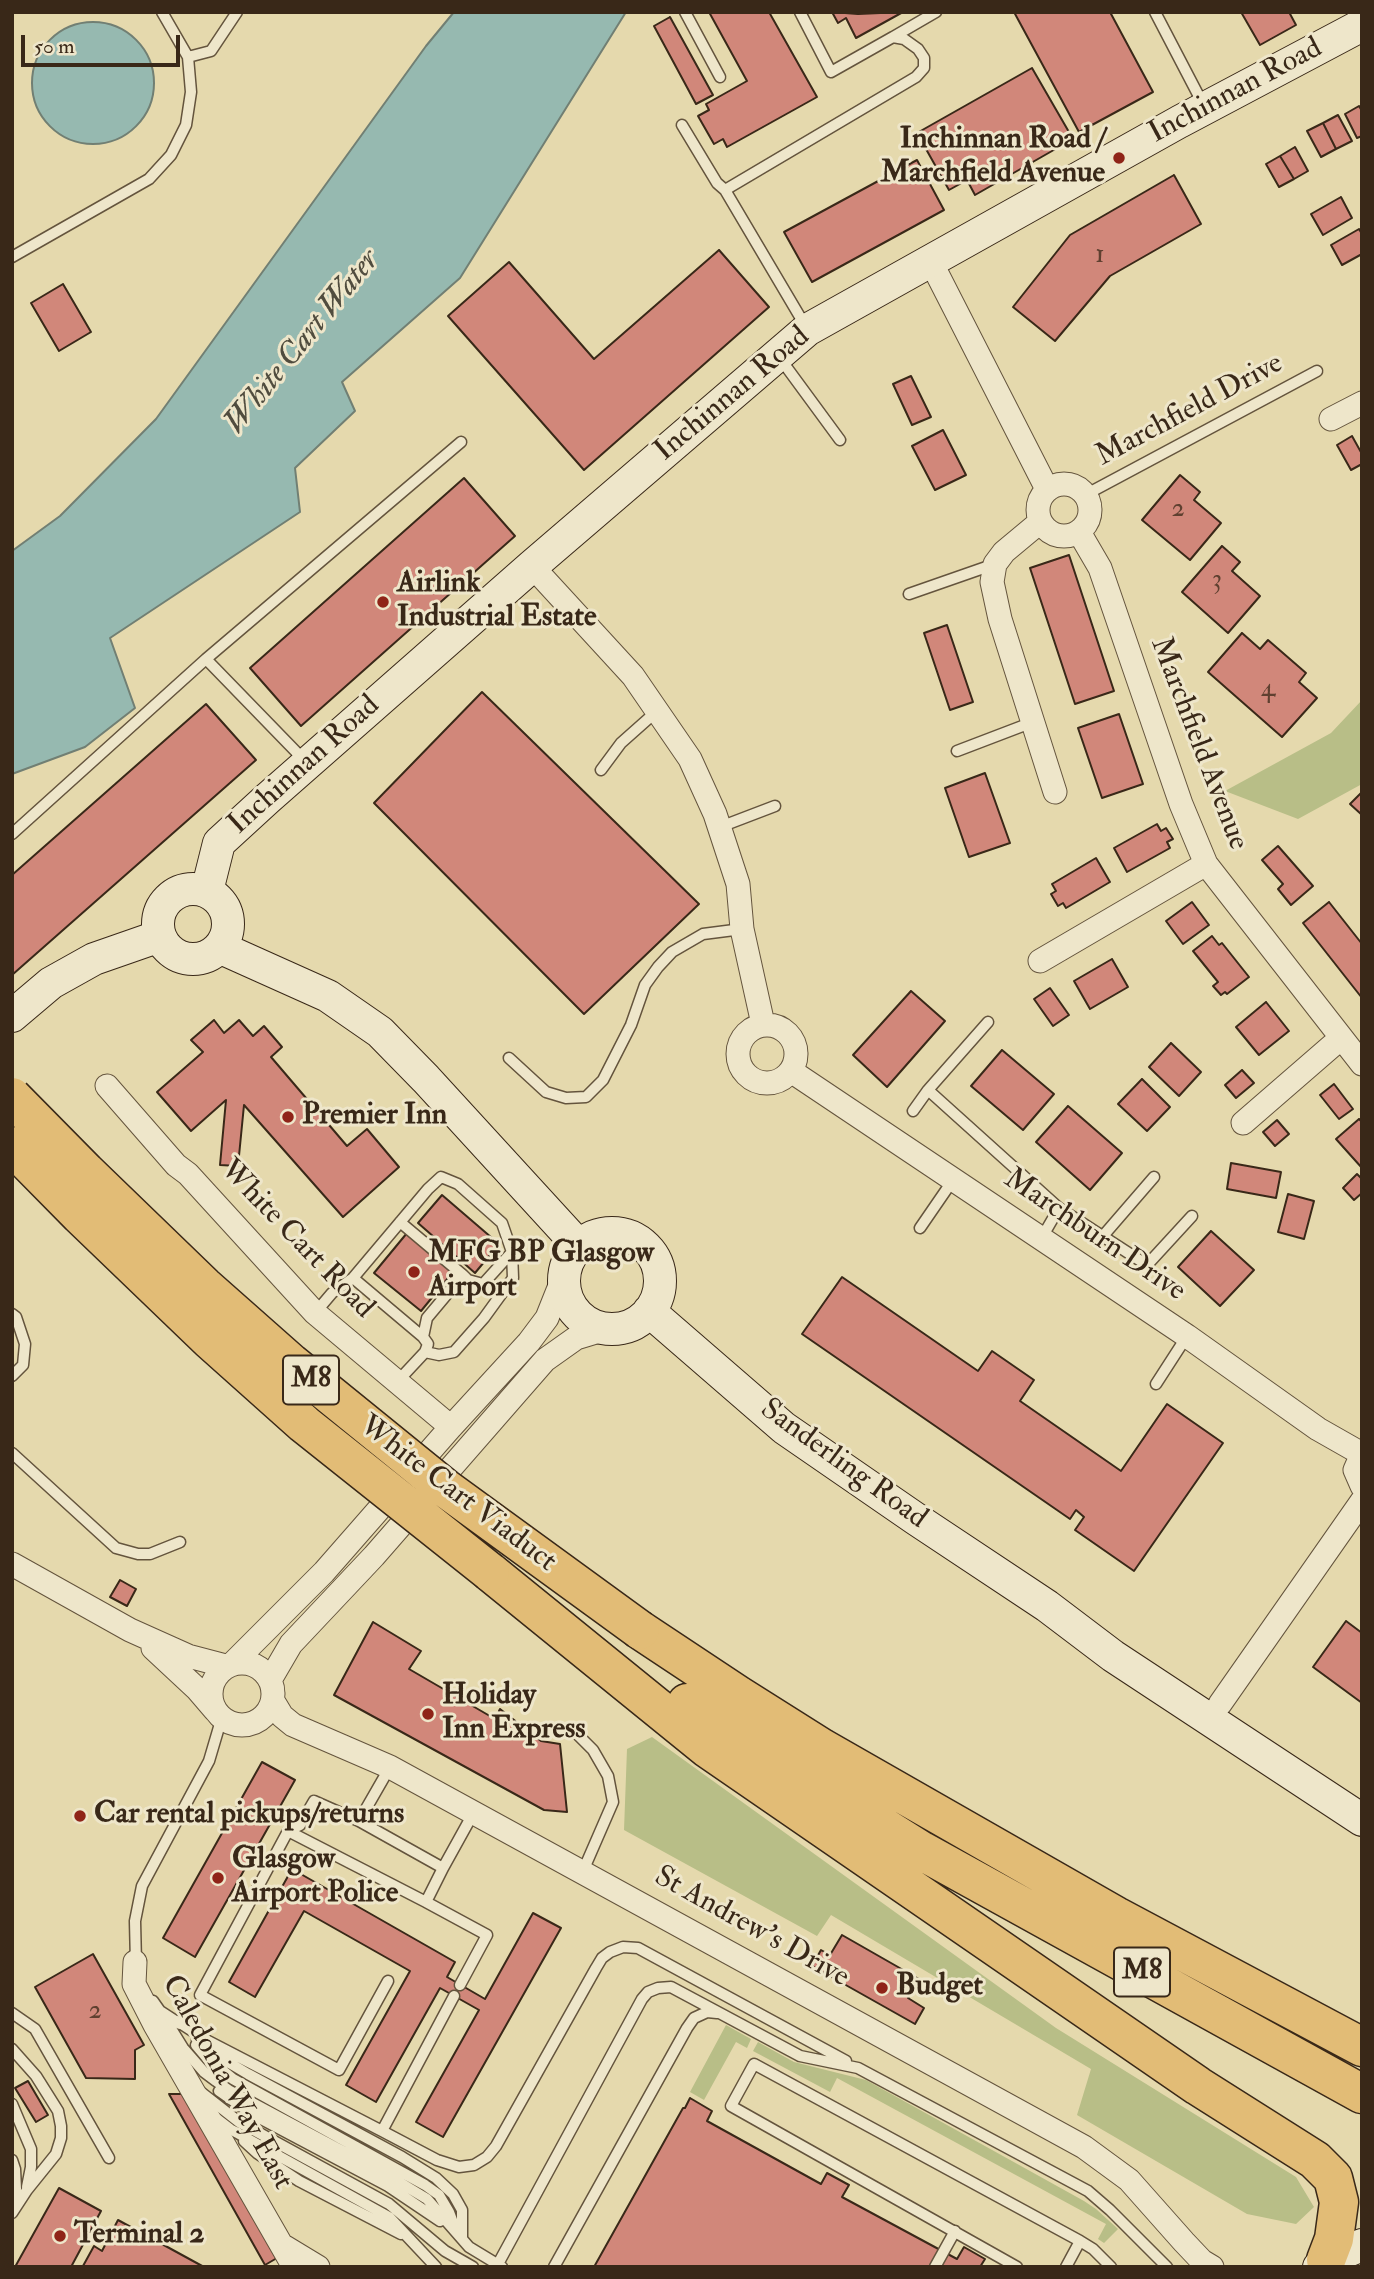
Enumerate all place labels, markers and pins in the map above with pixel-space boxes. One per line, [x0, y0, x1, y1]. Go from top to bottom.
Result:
place label: Inchinnan Road / Marchfield Avenue [880, 123, 1105, 194]
marker: Inchinnan Road / Marchfield Avenue [1111, 150, 1127, 166]
place label: Airlink Industrial Estate [397, 567, 597, 638]
marker: Airlink Industrial Estate [375, 594, 391, 610]
place label: Premier Inn [302, 1099, 447, 1135]
marker: Premier Inn [280, 1109, 296, 1125]
place label: MFG BP Glasgow Airport [428, 1237, 654, 1308]
marker: MFG BP Glasgow Airport [406, 1264, 422, 1280]
place label: Holiday Inn Express [442, 1679, 586, 1750]
marker: Holiday Inn Express [420, 1706, 436, 1722]
place label: Car rental pickups/returns [94, 1798, 404, 1834]
marker: Car rental pickups/returns [72, 1808, 88, 1824]
place label: Glasgow Airport Police [232, 1843, 398, 1913]
marker: Glasgow Airport Police [210, 1870, 226, 1886]
place label: Budget [896, 1970, 983, 2006]
marker: Budget [874, 1980, 890, 1996]
place label: Terminal 2 [74, 2218, 204, 2254]
marker: Terminal 2 [52, 2228, 68, 2244]

